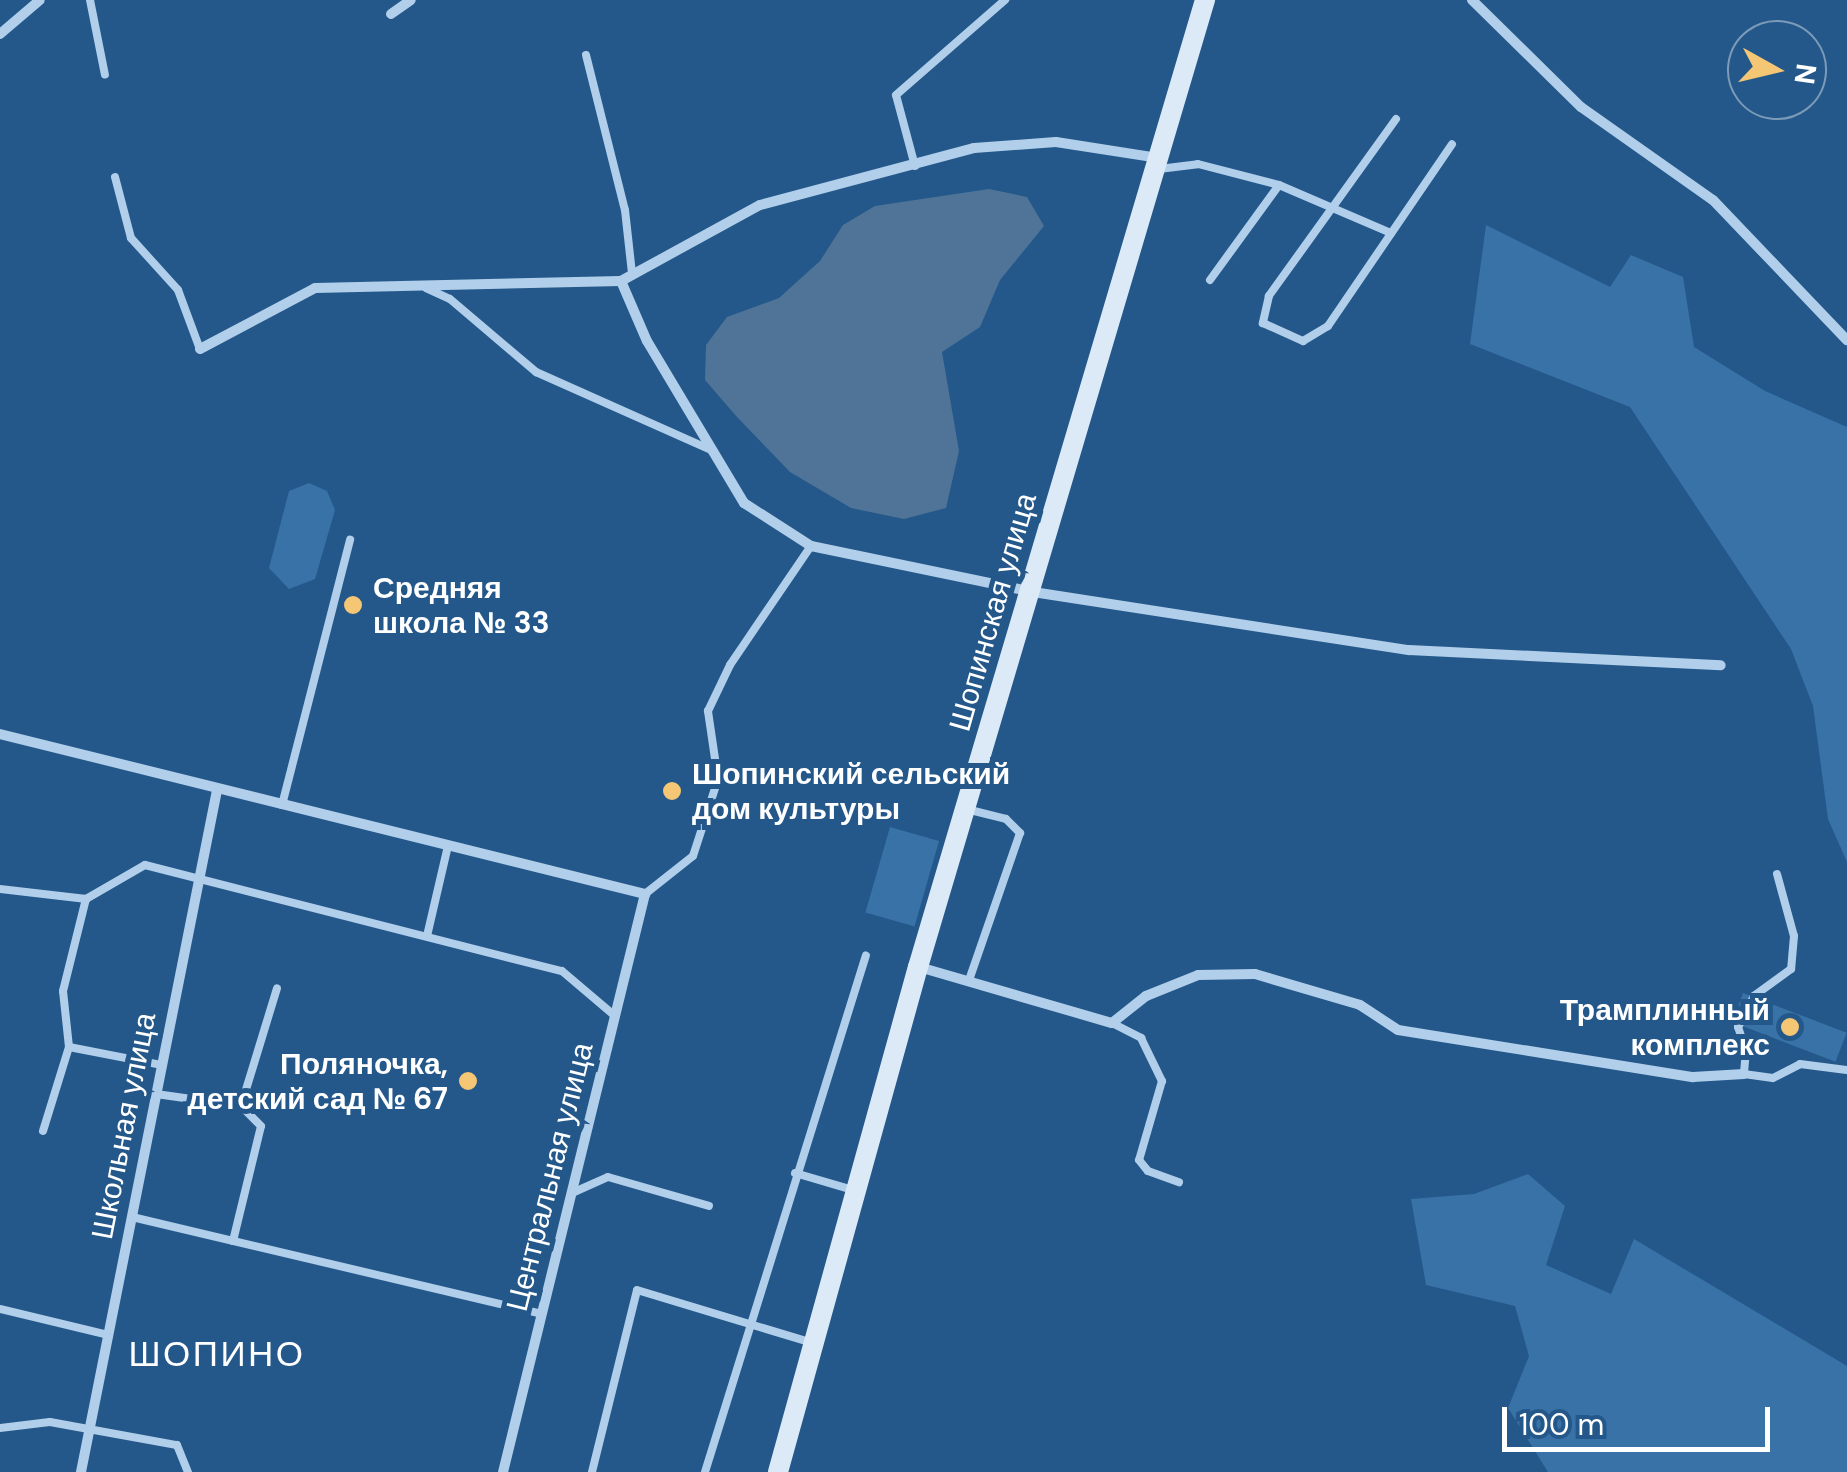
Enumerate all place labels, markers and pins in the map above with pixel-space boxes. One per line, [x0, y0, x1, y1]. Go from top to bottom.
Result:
place label: Средняя школа № 33 [373, 570, 550, 640]
marker: Средняя школа № 33 [342, 594, 364, 616]
place label: Шопинский сельский дом культуры [692, 756, 1010, 826]
marker: Шопинский сельский дом культуры [661, 780, 683, 802]
place label: Трамплинный комплекс [1560, 992, 1770, 1062]
marker: Трамплинный комплекс [1779, 1016, 1801, 1038]
place label: Поляночка, детский сад № 67 [188, 1046, 448, 1116]
marker: Поляночка, детский сад № 67 [457, 1070, 479, 1092]

